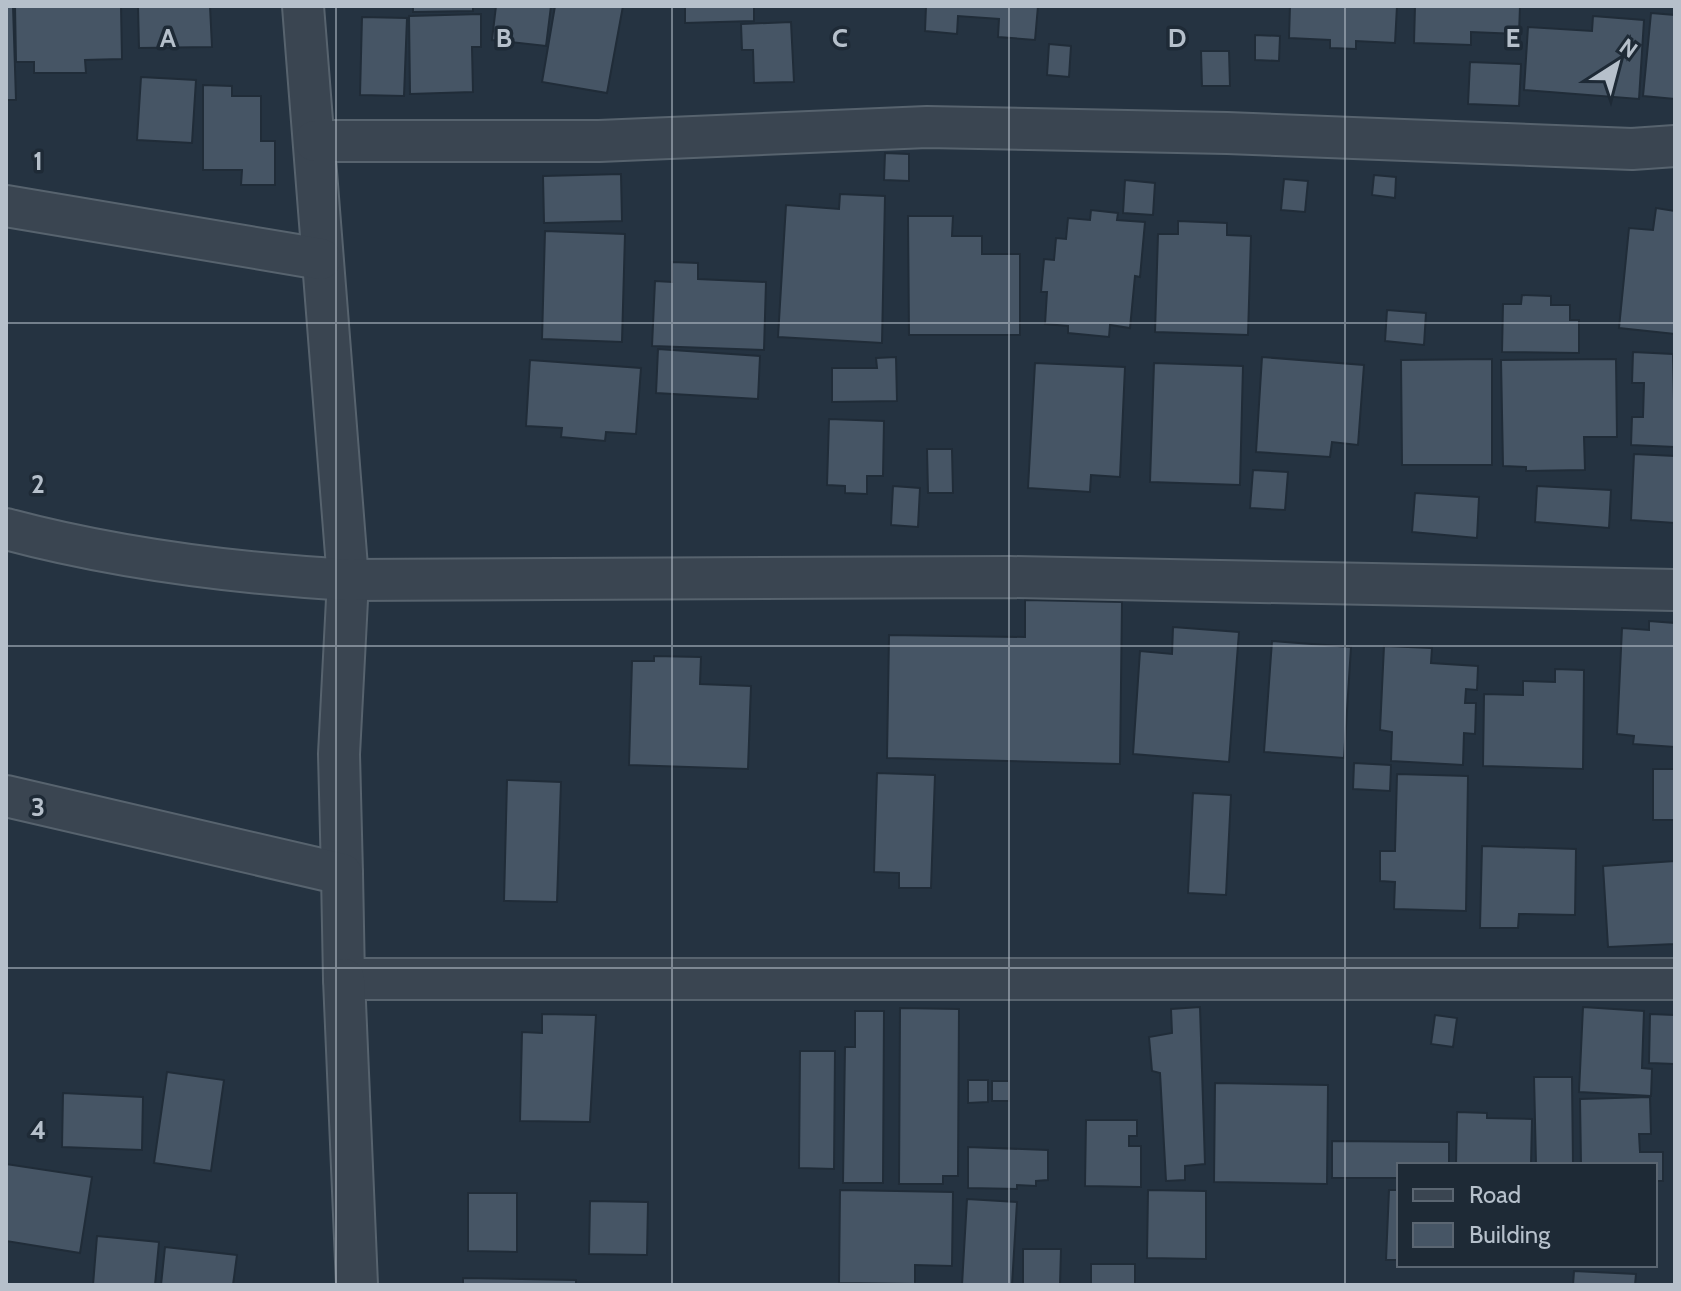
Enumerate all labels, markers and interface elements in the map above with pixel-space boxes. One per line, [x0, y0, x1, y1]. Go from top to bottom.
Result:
text: A [160, 22, 177, 54]
text: B [496, 22, 512, 54]
text: C [832, 22, 848, 54]
text: D [1168, 22, 1186, 54]
text: E [1506, 22, 1520, 54]
north arrow [1577, 24, 1657, 104]
text: N [1614, 33, 1643, 64]
text: 1 [33, 145, 43, 177]
text: 2 [31, 468, 45, 500]
text: 3 [31, 791, 45, 823]
text: 4 [30, 1114, 46, 1146]
legend [1397, 1163, 1657, 1267]
text: Road [1469, 1180, 1521, 1209]
text: Building [1469, 1220, 1551, 1249]

